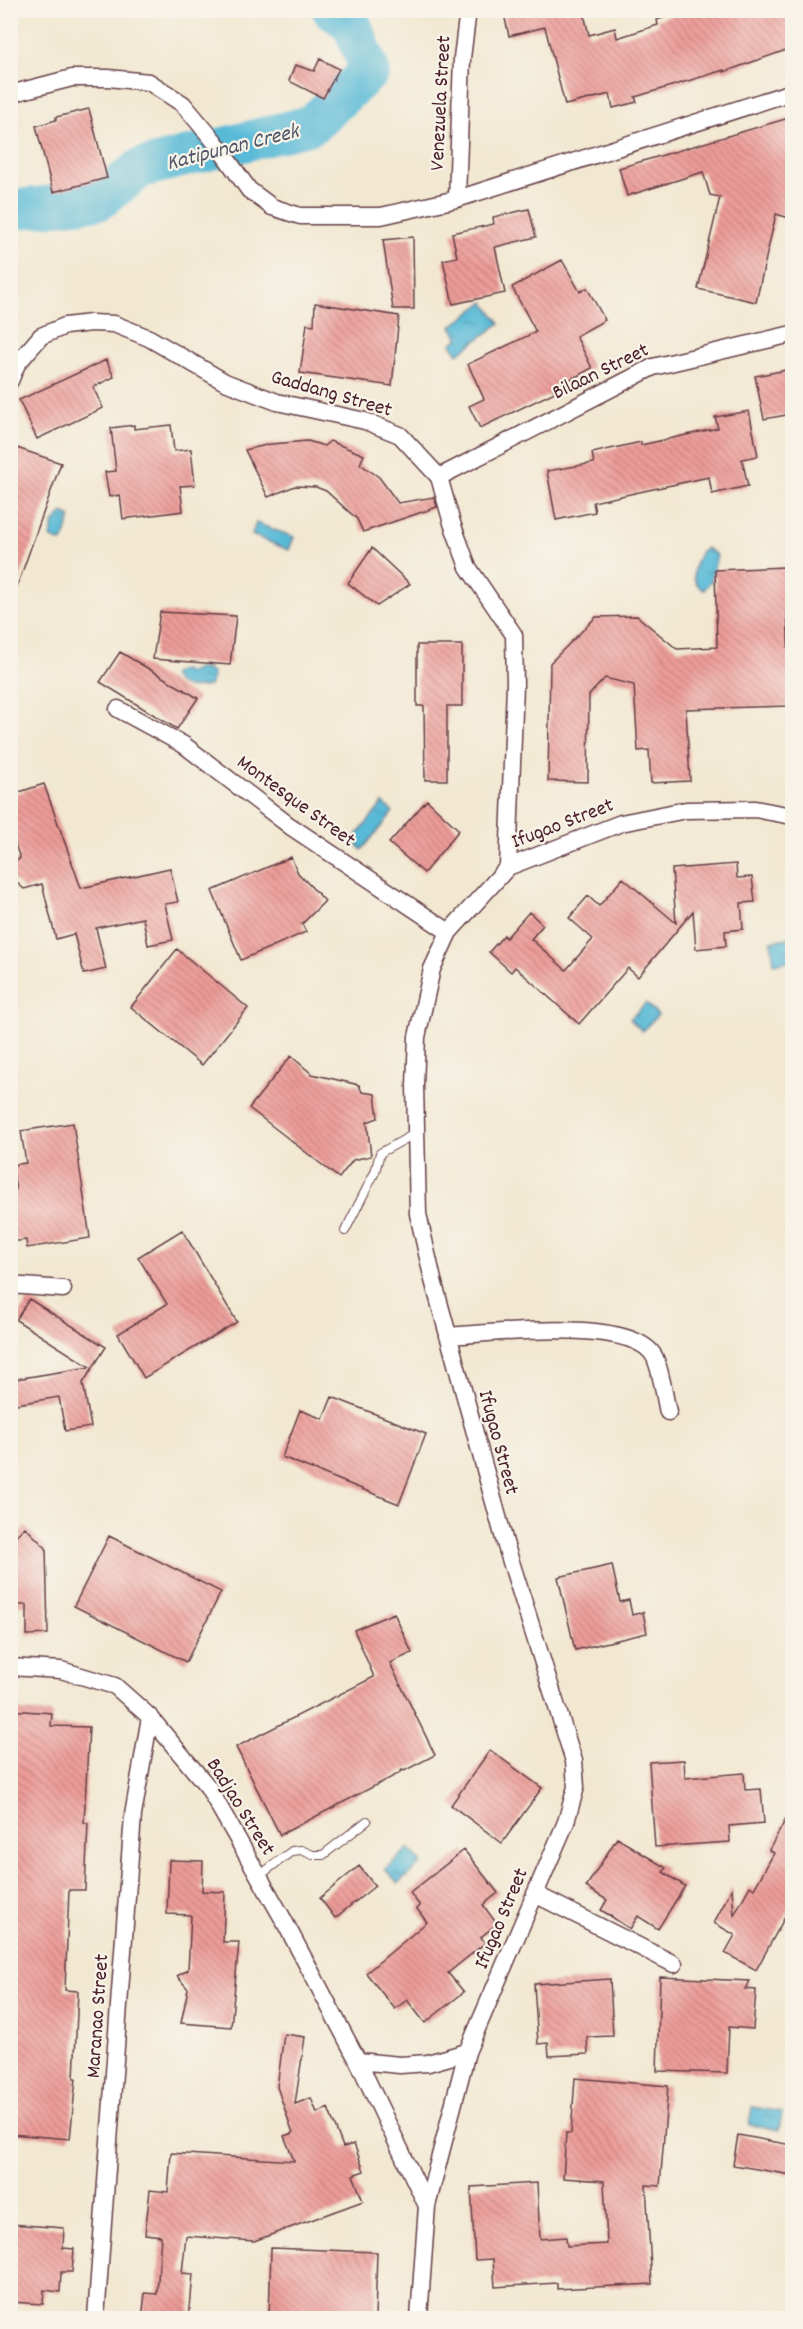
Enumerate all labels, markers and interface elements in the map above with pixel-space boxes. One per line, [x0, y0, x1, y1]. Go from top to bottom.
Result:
street label: Venezuela Street [423, 35, 461, 171]
water label: Katipunan Creek [163, 117, 304, 180]
street label: Bilaan Street [548, 336, 655, 409]
street label: Gaddang Street [267, 363, 395, 427]
street label: Montesque Street [230, 749, 361, 856]
street label: Ifugao Street [508, 792, 619, 858]
street label: Ifugao Street [469, 1387, 526, 1499]
street label: Badjao Street [198, 1753, 282, 1862]
street label: Ifugao Street [468, 1864, 538, 1974]
street label: Maranao Street [80, 1953, 118, 2079]

